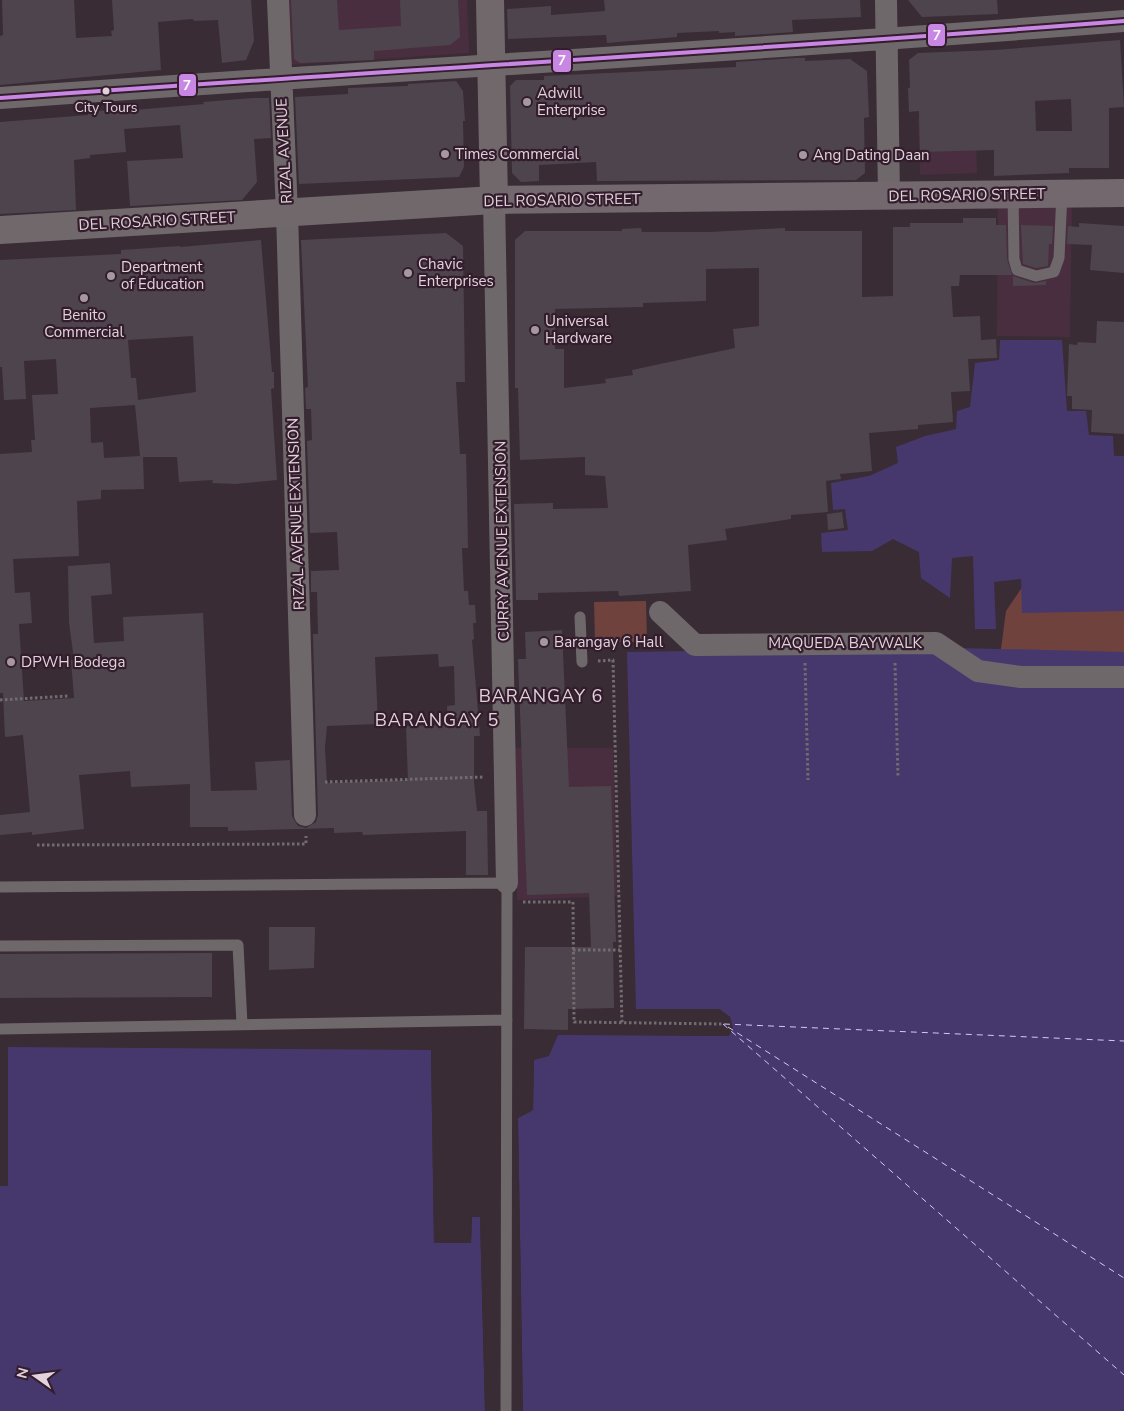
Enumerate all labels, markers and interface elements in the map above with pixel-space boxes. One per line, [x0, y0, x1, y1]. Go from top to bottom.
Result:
line badge: 7 [927, 23, 946, 47]
text: 7 [933, 26, 941, 45]
line badge: 7 [552, 49, 572, 73]
text: 7 [558, 51, 566, 70]
line badge: 7 [178, 73, 197, 97]
text: 7 [183, 76, 191, 95]
place label: Adwill Enterprise [537, 83, 606, 120]
marker: City Tours [101, 86, 111, 96]
marker: Adwill Enterprise [521, 96, 533, 108]
place label: City Tours [74, 98, 138, 117]
street label: RIZAL AVENUE [271, 98, 297, 204]
place label: Times Commercial [455, 144, 580, 164]
place label: Ang Dating Daan [813, 145, 930, 165]
marker: Times Commercial [439, 148, 451, 160]
marker: Ang Dating Daan [797, 149, 809, 161]
street label: DEL ROSARIO STREET [888, 184, 1046, 206]
street label: DEL ROSARIO STREET [483, 189, 641, 211]
street label: DEL ROSARIO STREET [78, 207, 236, 235]
place label: Chavic Enterprises [418, 254, 494, 291]
place label: Department of Education [121, 257, 204, 294]
marker: Chavic Enterprises [402, 267, 414, 279]
marker: Department of Education [105, 270, 117, 282]
marker: Benito Commercial [78, 292, 90, 304]
place label: Benito Commercial [44, 305, 124, 342]
place label: Universal Hardware [545, 311, 612, 348]
marker: Universal Hardware [529, 324, 541, 336]
street label: RIZAL AVENUE EXTENSION [283, 418, 309, 610]
street label: CURRY AVENUE EXTENSION [490, 441, 514, 641]
place label: Barangay 6 Hall [554, 632, 664, 652]
street label: MAQUEDA BAYWALK [768, 633, 922, 653]
marker: Barangay 6 Hall [538, 636, 550, 648]
place label: DPWH Bodega [21, 652, 125, 672]
marker: DPWH Bodega [5, 656, 17, 668]
district label: BARANGAY 6 [479, 684, 603, 708]
district label: BARANGAY 5 [375, 708, 499, 732]
north arrow [10, 1351, 60, 1401]
text: N [12, 1366, 33, 1380]

